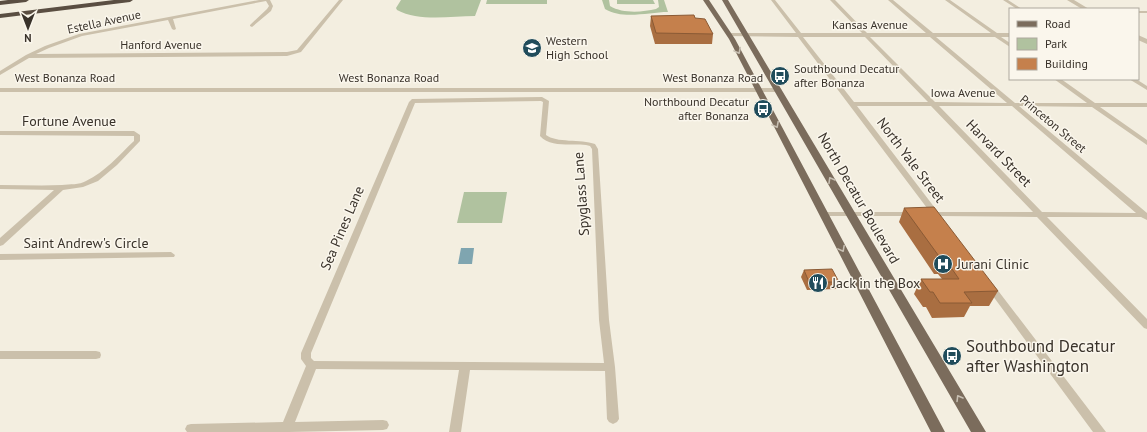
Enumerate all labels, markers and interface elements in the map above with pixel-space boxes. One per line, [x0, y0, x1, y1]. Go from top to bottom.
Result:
street label: Estella Avenue [66, 6, 142, 37]
north arrow [8, 8, 48, 48]
legend [1009, 8, 1139, 80]
text: Road [1045, 16, 1070, 31]
street label: Kansas Avenue [832, 17, 908, 32]
text: N [24, 31, 32, 45]
place label: Western High School [546, 33, 609, 62]
text: Park [1045, 36, 1067, 51]
street label: Hanford Avenue [120, 37, 202, 52]
school or university icon: Western High School [521, 37, 543, 59]
one-way arrow [734, 47, 741, 55]
text: Building [1045, 56, 1088, 71]
place label: Southbound Decatur after Bonanza [794, 61, 899, 90]
bus stop icon: Southbound Decatur after Bonanza [769, 65, 791, 87]
street label: West Bonanza Road [15, 70, 115, 85]
street label: West Bonanza Road [339, 70, 439, 85]
street label: West Bonanza Road [663, 70, 763, 85]
street label: Iowa Avenue [931, 85, 995, 100]
street label: Princeton Street [1017, 91, 1090, 156]
place label: Northbound Decatur after Bonanza [644, 94, 749, 123]
bus stop icon: Northbound Decatur after Bonanza [752, 98, 774, 120]
street label: Fortune Avenue [22, 112, 116, 130]
street label: North Yale Street [873, 114, 949, 206]
street label: Harvard Street [962, 116, 1036, 191]
one-way arrow [772, 120, 779, 128]
street label: North Decatur Boulevard [814, 129, 904, 267]
street label: Spyglass Lane [569, 151, 593, 237]
one-way arrow [828, 177, 835, 185]
street label: Sea Pines Lane [316, 183, 368, 273]
street label: Saint Andrew's Circle [23, 234, 149, 252]
one-way arrow [837, 245, 845, 252]
hospital icon: Jurani Clinic [932, 253, 954, 275]
place label: Jurani Clinic [956, 255, 1029, 273]
restaurant icon: Jack in the Box [807, 272, 829, 294]
place label: Jack in the Box [831, 274, 920, 292]
place label: Southbound Decatur after Washington [966, 335, 1115, 377]
bus stop icon: Southbound Decatur after Washington [941, 345, 963, 367]
one-way arrow [957, 395, 964, 402]

